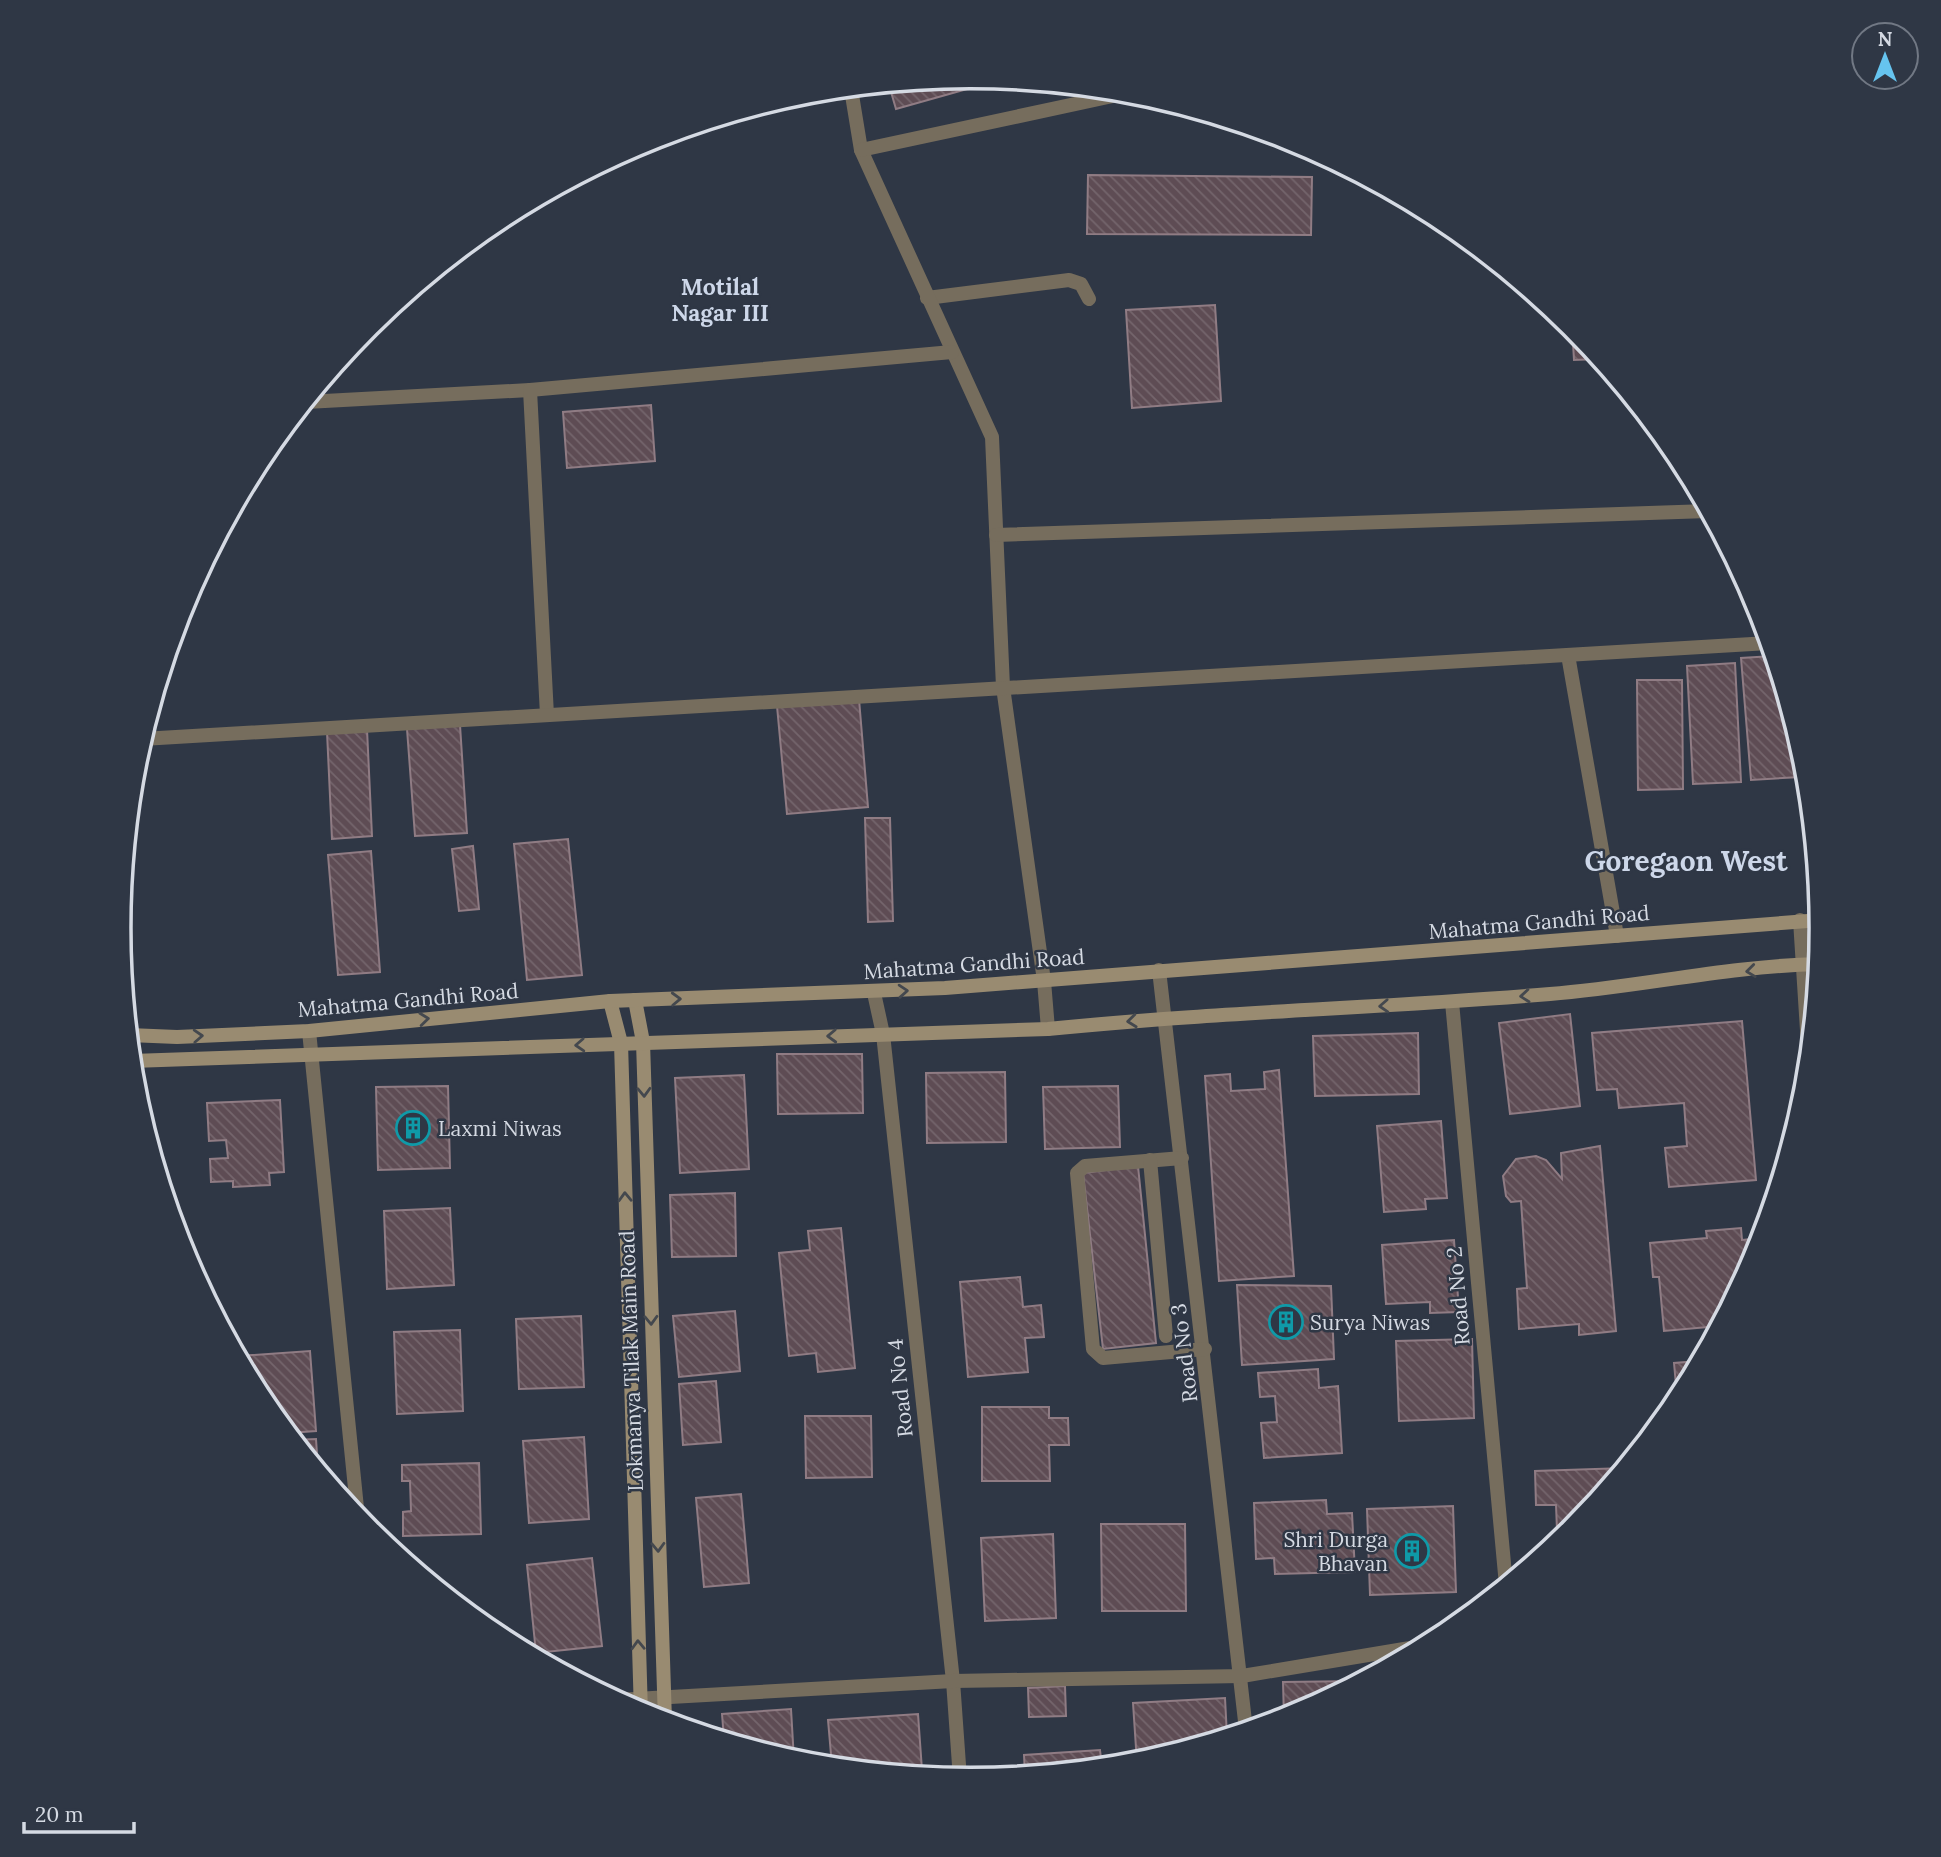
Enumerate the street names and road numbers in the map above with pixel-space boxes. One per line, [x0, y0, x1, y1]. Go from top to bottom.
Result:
street label: Mahatma Gandhi Road [1427, 899, 1651, 945]
street label: Mahatma Gandhi Road [863, 943, 1085, 985]
street label: Mahatma Gandhi Road [296, 977, 520, 1023]
street label: Lokmanya Tilak Main Road [613, 1230, 649, 1492]
street label: Road No 2 [1440, 1245, 1476, 1347]
street label: Road No 3 [1165, 1302, 1203, 1404]
street label: Road No 4 [881, 1337, 919, 1439]

